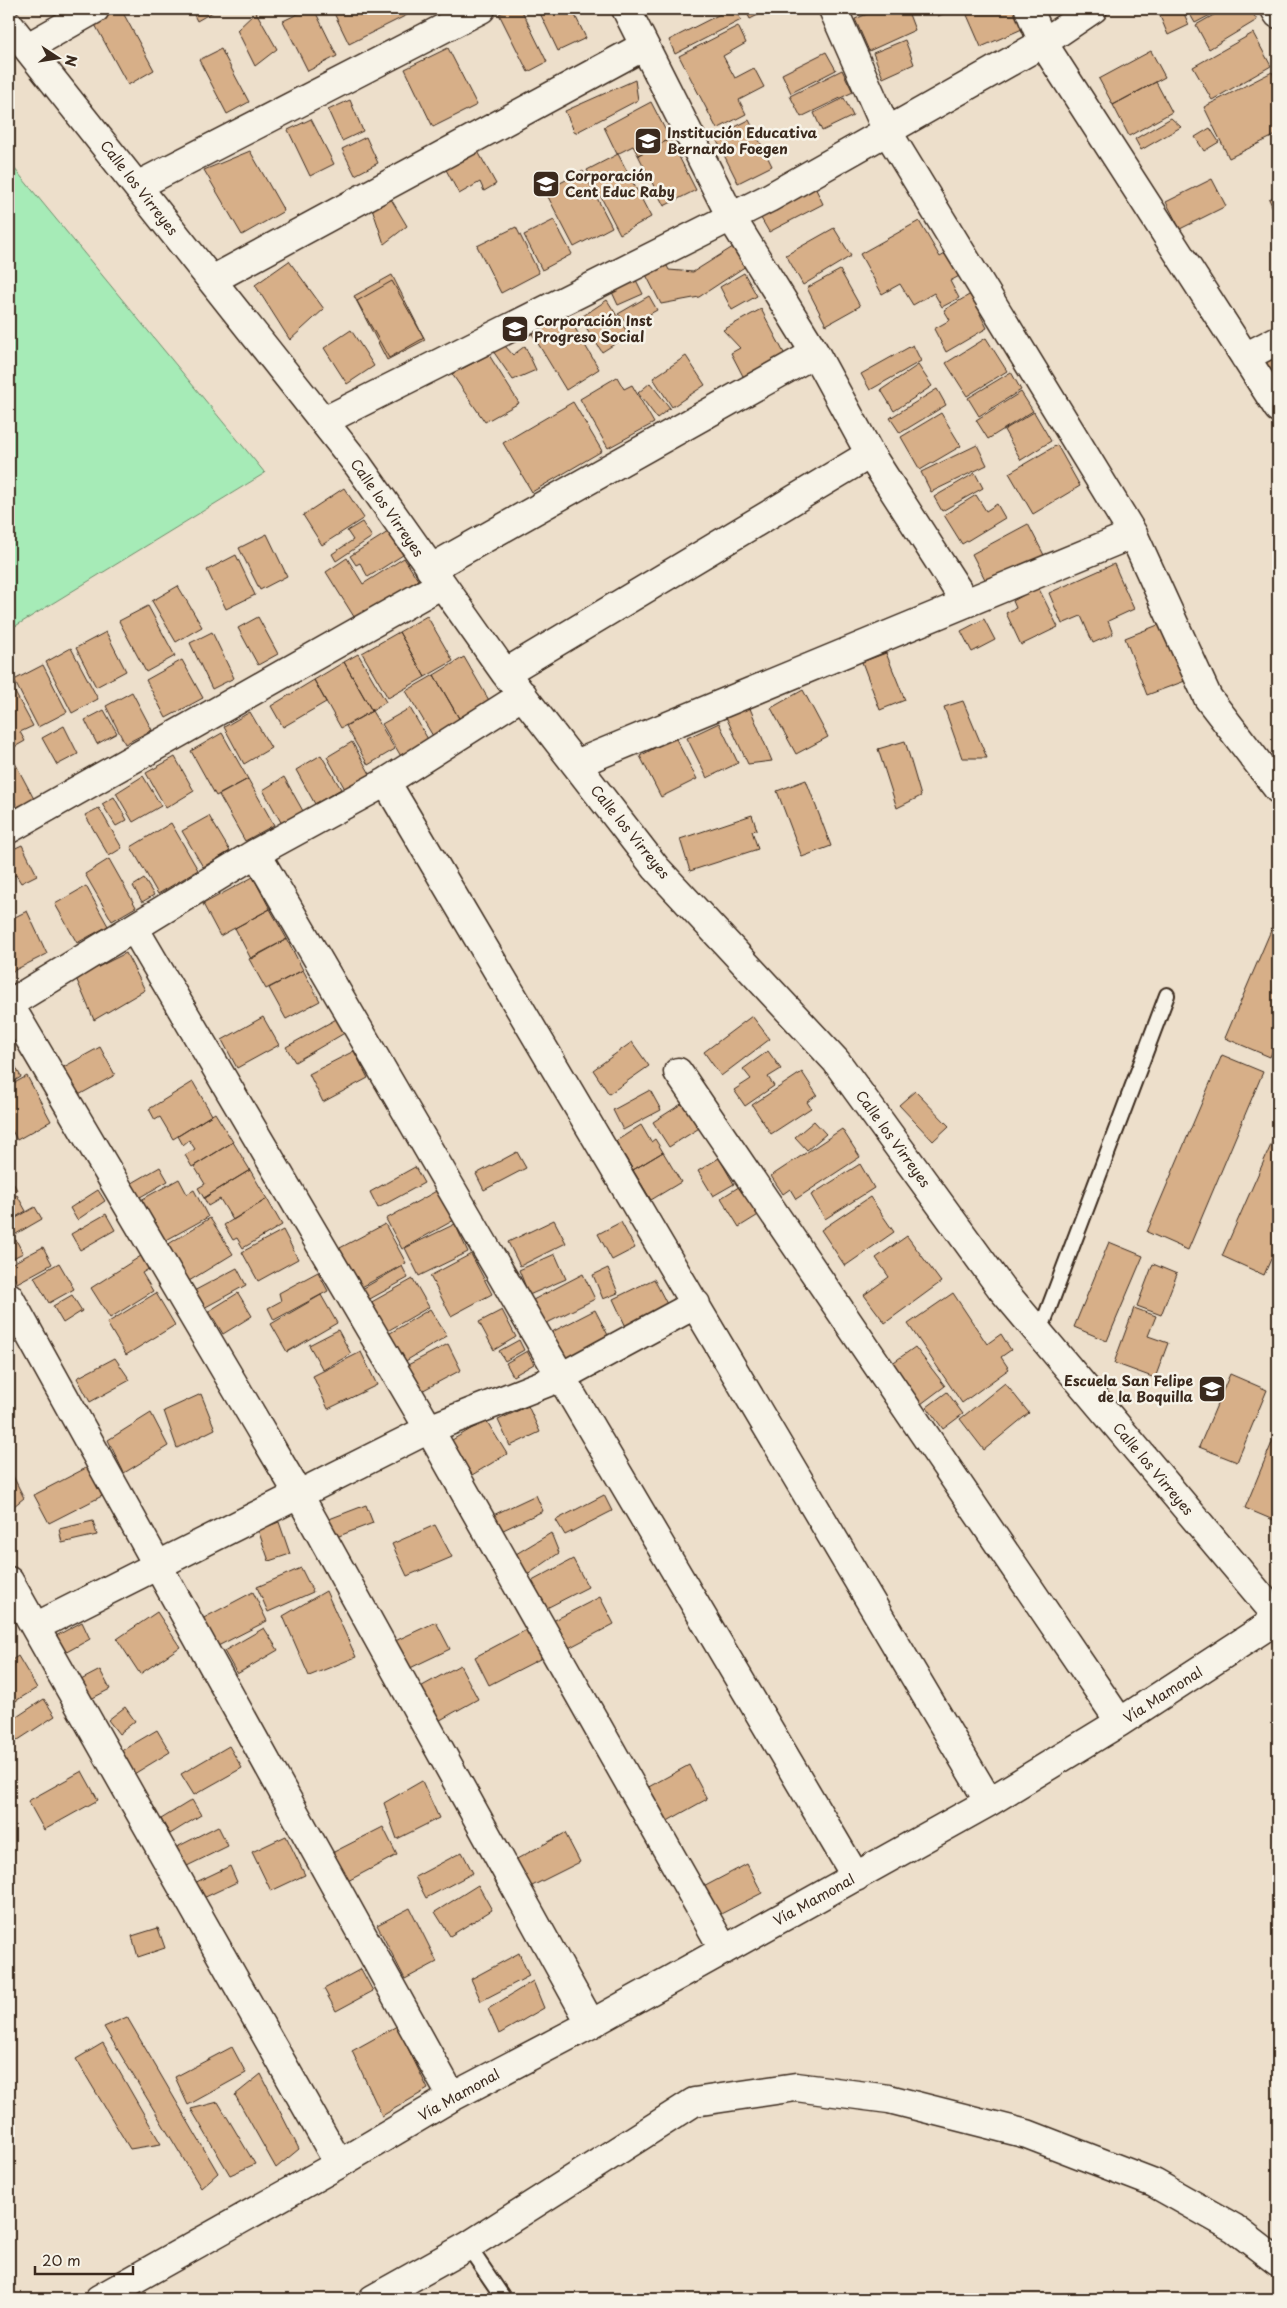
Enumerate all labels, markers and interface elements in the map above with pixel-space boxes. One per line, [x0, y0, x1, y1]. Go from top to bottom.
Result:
north arrow [32, 32, 82, 82]
text: N [60, 53, 83, 68]
place label: Institución Educativa Bernardo Foegen [667, 122, 818, 159]
school or university icon: Institución Educativa Bernardo Foegen [633, 126, 663, 156]
street label: Calle los Virreyes [96, 136, 183, 240]
place label: Corporación Cent Educ Raby [565, 165, 675, 202]
school or university icon: Corporación Cent Educ Raby [531, 169, 561, 199]
place label: Corporación Inst Progreso Social [534, 310, 653, 347]
school or university icon: Corporación Inst Progreso Social [500, 314, 530, 344]
street label: Calle los Virreyes [346, 454, 429, 561]
street label: Calle los Virreyes [586, 780, 675, 883]
street label: Calle los Virreyes [851, 1086, 936, 1192]
place label: Escuela San Felipe de la Boquilla [1064, 1370, 1194, 1407]
school or university icon: Escuela San Felipe de la Boquilla [1197, 1374, 1227, 1404]
street label: Calle los Virreyes [1108, 1418, 1199, 1520]
street label: Vía Mamonal [1119, 1661, 1206, 1728]
street label: Vía Mamonal [769, 1868, 858, 1931]
street label: Vía Mamonal [414, 2063, 503, 2126]
scale bar [35, 2243, 132, 2275]
text: 20 m [42, 2248, 81, 2271]

